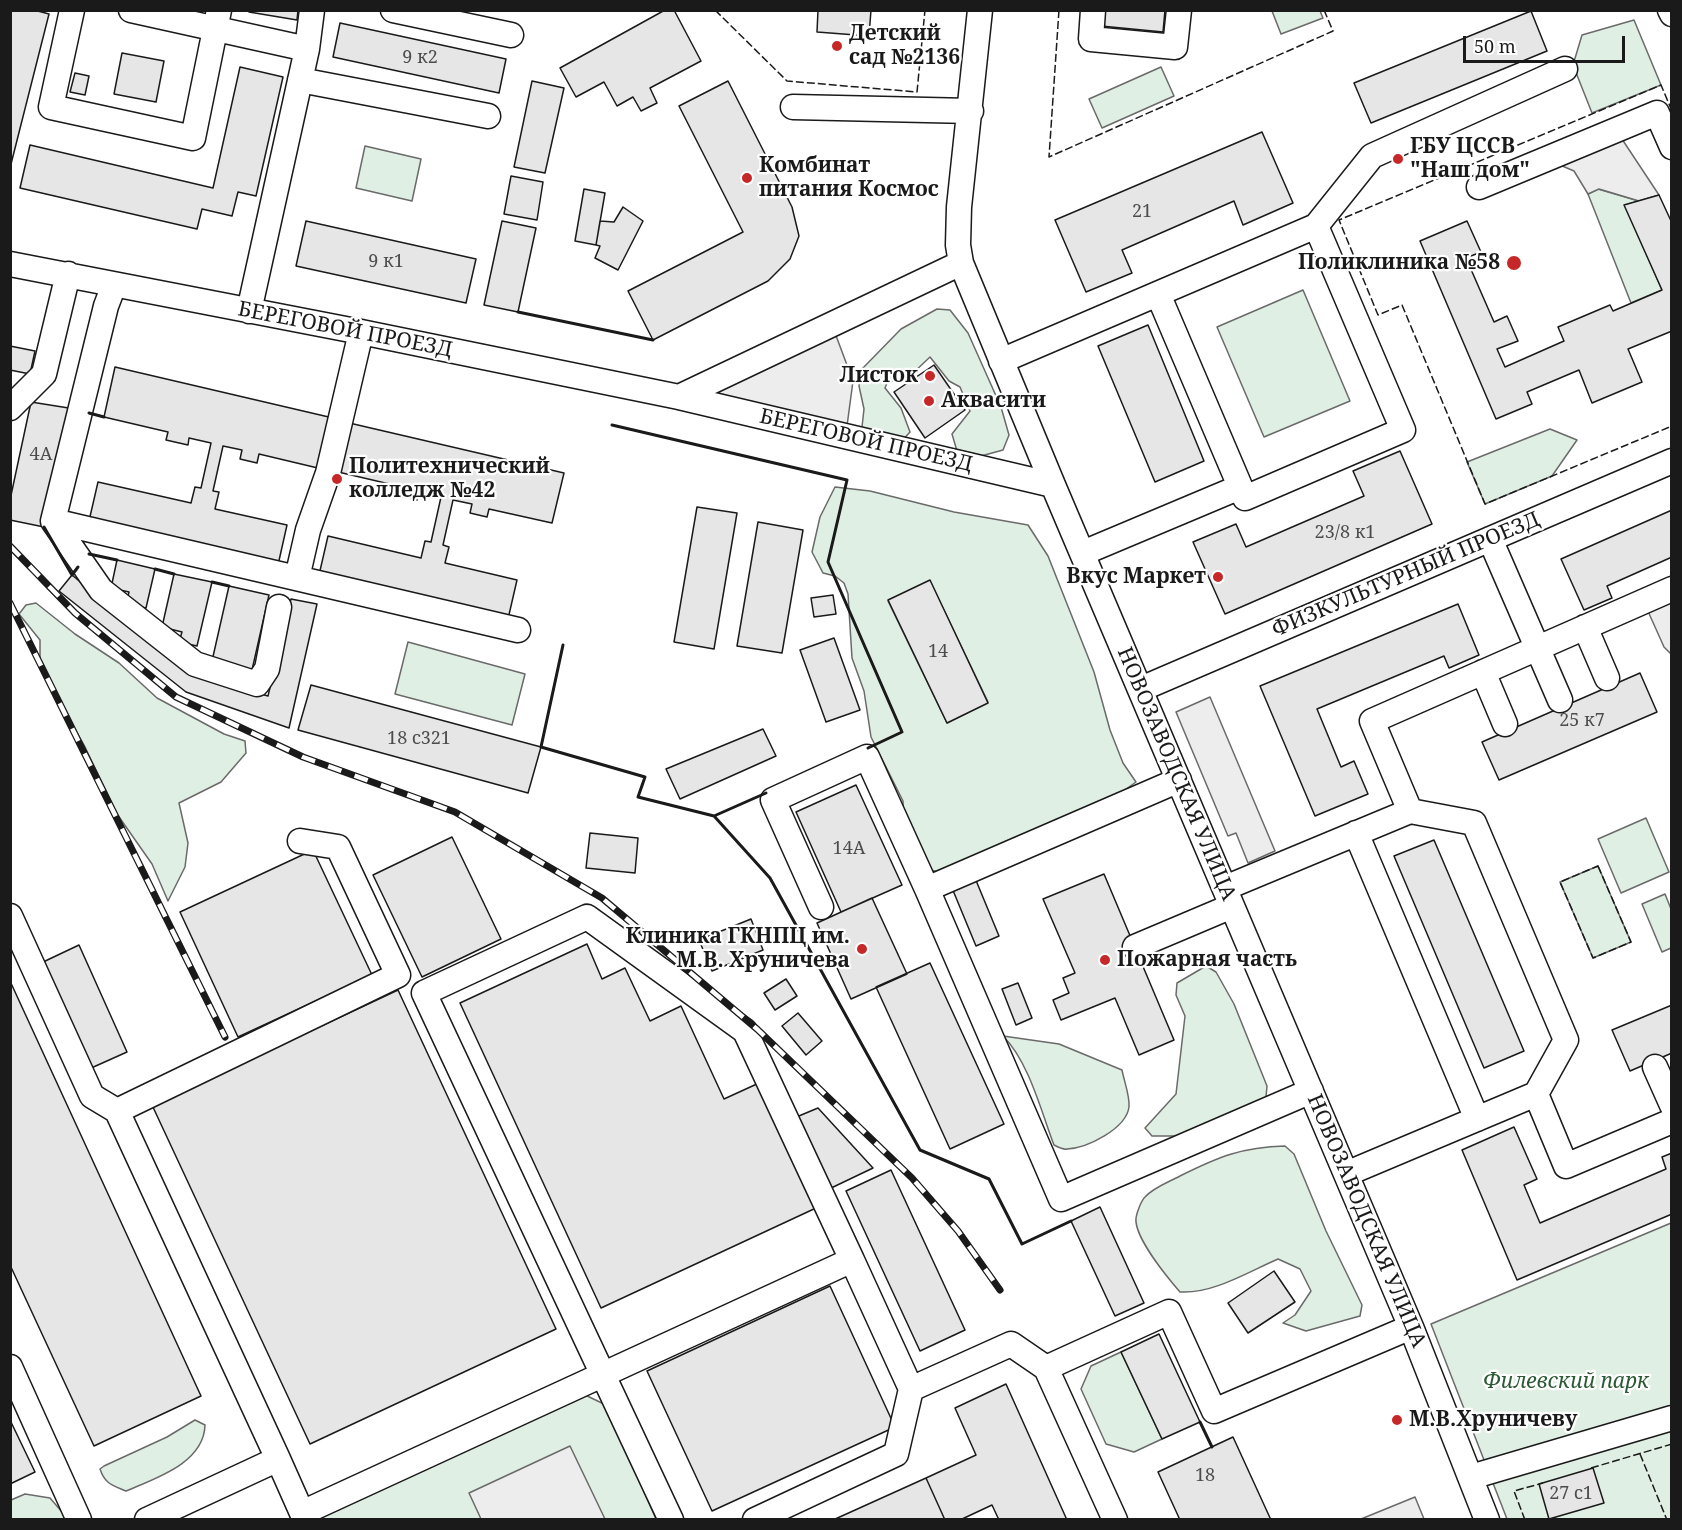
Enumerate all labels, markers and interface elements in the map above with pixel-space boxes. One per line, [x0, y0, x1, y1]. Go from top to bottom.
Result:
place label: Детский сад №2136 [849, 21, 960, 71]
scale bar [1466, 24, 1628, 62]
text: 50 m [1474, 34, 1516, 58]
marker: Детский сад №2136 [830, 39, 844, 53]
house number: 9 к2 [402, 47, 438, 69]
place label: ГБУ ЦССВ "Наш дом" [1410, 134, 1530, 184]
marker: ГБУ ЦССВ "Наш дом" [1391, 152, 1405, 166]
place label: Комбинат питания Космос [759, 153, 939, 203]
marker: Комбинат питания Космос [740, 171, 754, 185]
house number: 21 [1132, 201, 1152, 223]
place label: Поликлиника №58 [1298, 250, 1500, 276]
house number: 9 к1 [368, 251, 404, 273]
marker: Поликлиника №58 [1505, 254, 1523, 272]
street label: БЕРЕГОВОЙ ПРОЕЗД [236, 297, 454, 363]
place label: Листок [840, 363, 918, 389]
marker: Листок [923, 369, 937, 383]
place label: Аквасити [941, 388, 1046, 414]
marker: Аквасити [922, 394, 936, 408]
street label: БЕРЕГОВОЙ ПРОЕЗД [757, 404, 975, 478]
house number: 4А [30, 444, 52, 466]
place label: Политехнический колледж №42 [349, 454, 550, 504]
marker: Политехнический колледж №42 [330, 472, 344, 486]
street label: ФИЗКУЛЬТУРНЫЙ ПРОЕЗД [1268, 507, 1544, 643]
house number: 23/8 к1 [1315, 522, 1375, 544]
place label: Вкус Маркет [1066, 564, 1206, 590]
marker: Вкус Маркет [1211, 570, 1225, 584]
house number: 14 [928, 641, 948, 663]
street label: НОВОЗАВОДСКАЯ УЛИЦА [1111, 644, 1241, 904]
house number: 25 к7 [1559, 710, 1605, 732]
house number: 18 с321 [387, 728, 451, 750]
house number: 14А [833, 838, 865, 860]
place label: Клиника ГКНПЦ им. М.В. Хруничева [625, 924, 850, 974]
marker: Клиника ГКНПЦ им. М.В. Хруничева [855, 942, 869, 956]
place label: Пожарная часть [1117, 947, 1297, 973]
marker: Пожарная часть [1098, 953, 1112, 967]
street label: НОВОЗАВОДСКАЯ УЛИЦА [1301, 1091, 1431, 1351]
park label: Филевский парк [1483, 1369, 1649, 1395]
place label: М.В.Хруничеву [1409, 1407, 1577, 1433]
marker: М.В.Хруничеву [1390, 1413, 1404, 1427]
house number: 18 [1195, 1465, 1215, 1487]
house number: 27 с1 [1549, 1483, 1593, 1505]

